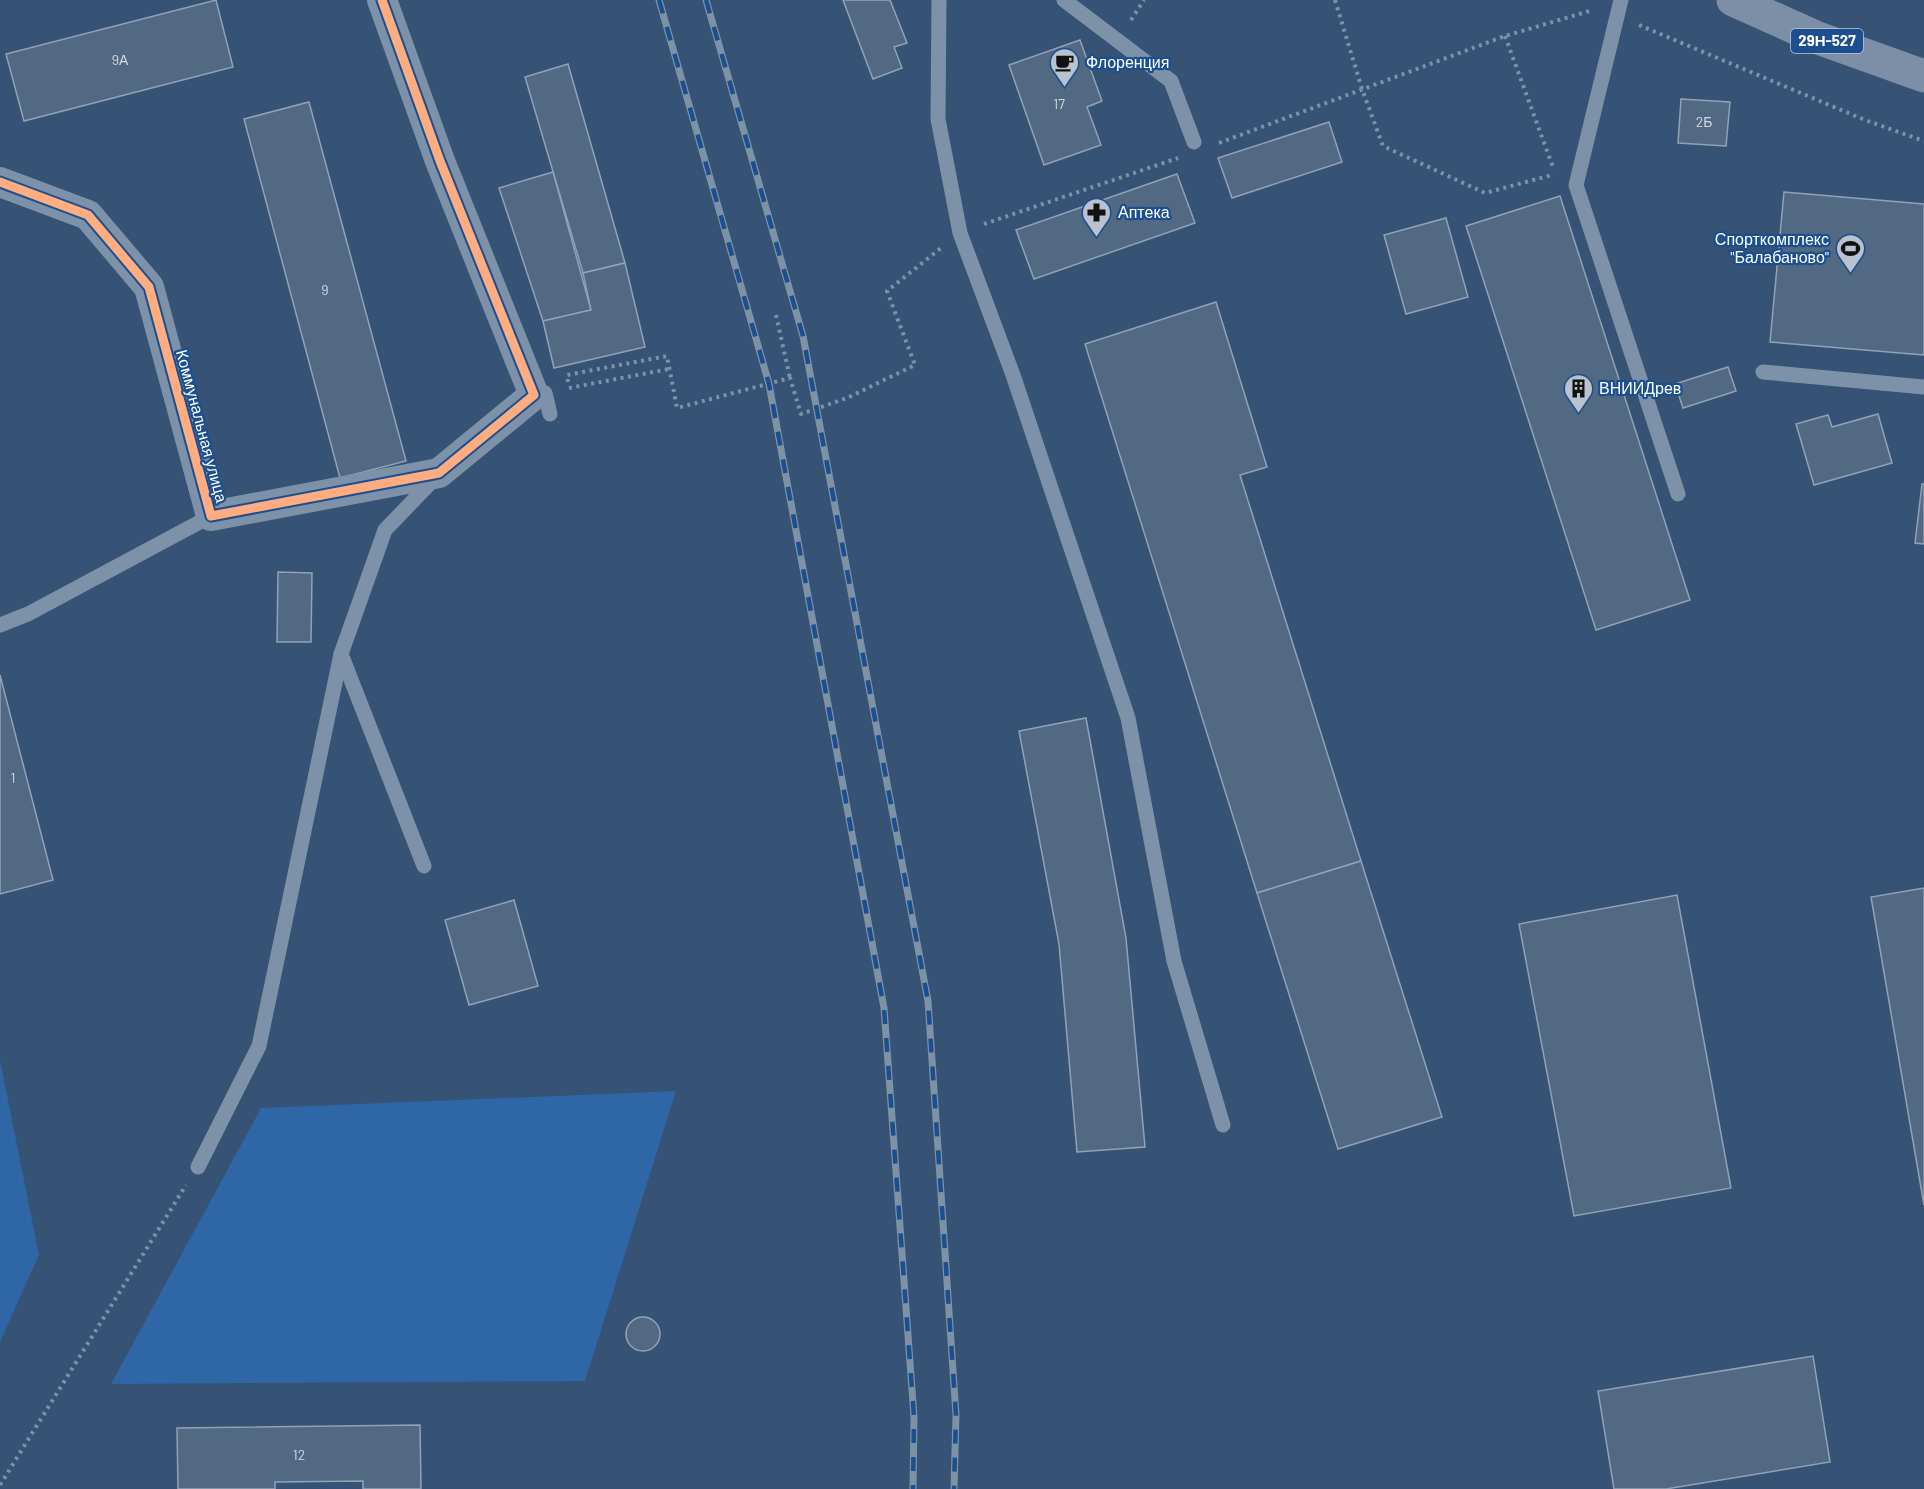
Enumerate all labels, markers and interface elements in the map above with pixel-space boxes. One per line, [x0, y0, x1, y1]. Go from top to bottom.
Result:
road number: 29Н-527 [1791, 29, 1863, 53]
cafe icon: Флоренция [1049, 46, 1081, 88]
house number: 9А [112, 51, 129, 68]
place label: Флоренция [1086, 52, 1169, 71]
house number: 17 [1053, 95, 1065, 112]
house number: 2Б [1696, 113, 1712, 130]
pharmacy icon: Аптека [1081, 196, 1113, 238]
place label: Аптека [1118, 202, 1170, 221]
place label: Спорткомплекс "Балабаново" [1715, 229, 1829, 266]
sports icon: Спорткомплекс "Балабаново" [1834, 232, 1866, 274]
house number: 9 [321, 281, 329, 298]
street label: Коммунальная улица [173, 347, 232, 504]
building icon: ВНИИДрев [1562, 372, 1594, 414]
place label: ВНИИДрев [1599, 378, 1681, 397]
house number: 1 [11, 769, 15, 786]
house number: 12 [293, 1446, 305, 1463]

